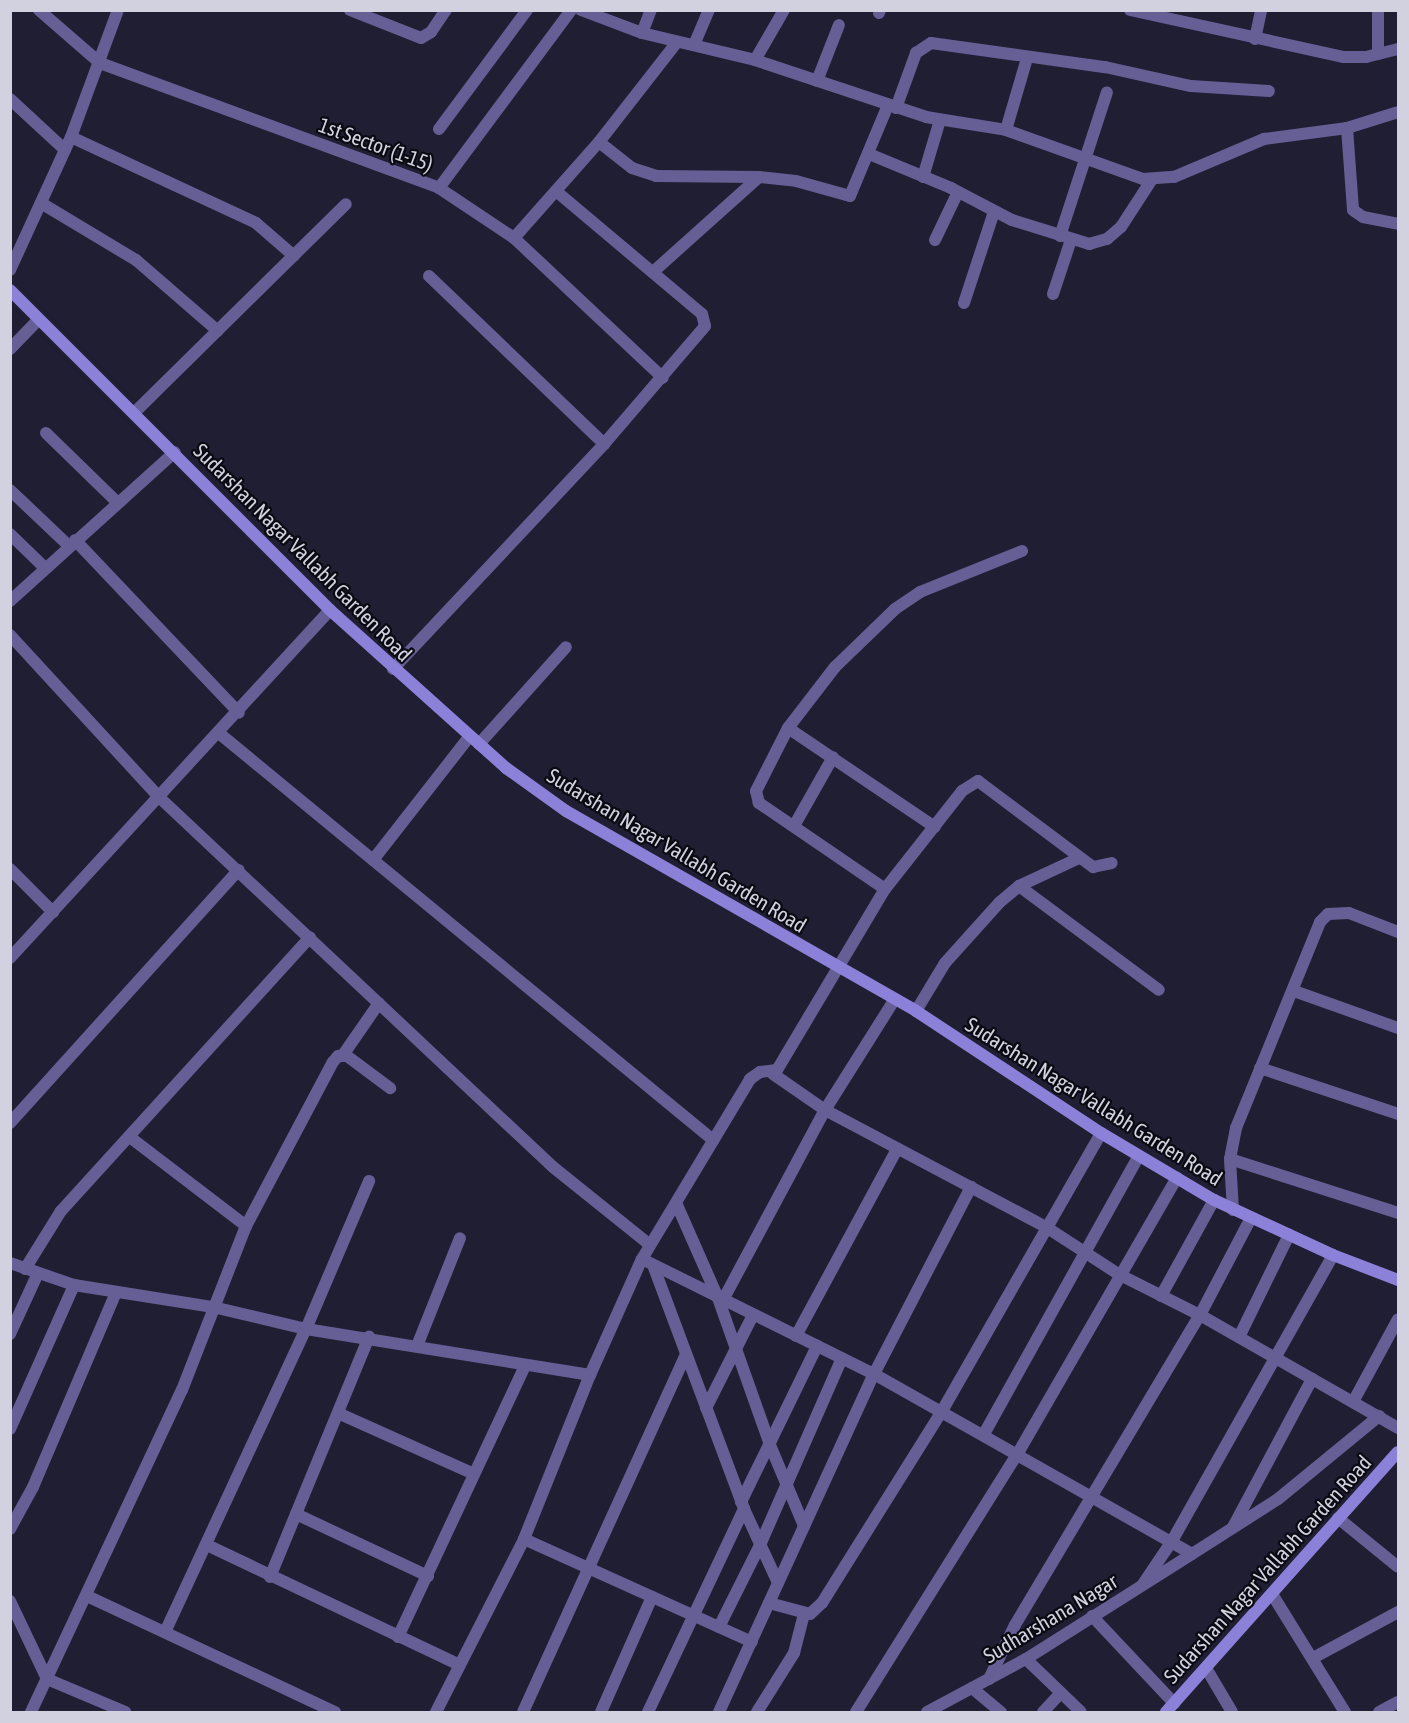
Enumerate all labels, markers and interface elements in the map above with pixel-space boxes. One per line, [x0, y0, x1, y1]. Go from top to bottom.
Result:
street label: 1st Sector (1-15) [315, 112, 437, 176]
street label: Sudarshan Nagar Vallabh Garden Road [189, 438, 417, 666]
street label: Sudarshan Nagar Vallabh Garden Road [543, 762, 811, 938]
street label: Sudarshan Nagar Vallabh Garden Road [961, 1011, 1227, 1191]
street label: Sudarshan Nagar Vallabh Garden Road [1158, 1450, 1376, 1688]
street label: Sudharshana Nagar [978, 1568, 1122, 1668]

